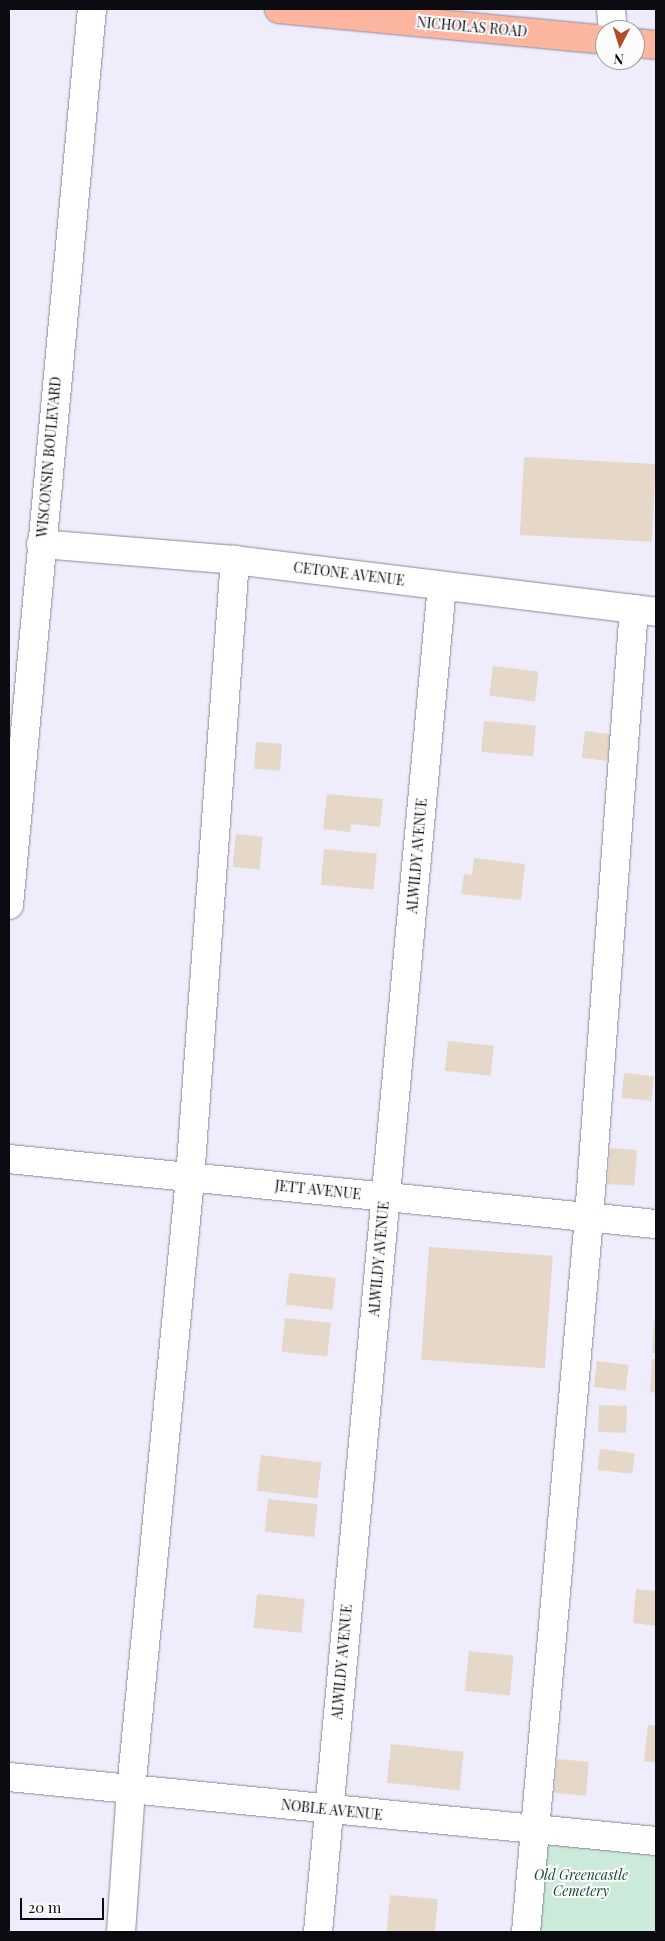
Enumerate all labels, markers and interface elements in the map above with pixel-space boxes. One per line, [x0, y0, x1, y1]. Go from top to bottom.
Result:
street label: NICHOLAS ROAD [416, 14, 528, 40]
north arrow [595, 20, 645, 70]
text: N [613, 50, 625, 69]
street label: WISCONSIN BOULEVARD [34, 376, 64, 538]
street label: CETONE AVENUE [292, 559, 406, 589]
street label: ALWILDY AVENUE [404, 797, 430, 915]
street label: JETT AVENUE [274, 1177, 362, 1203]
street label: ALWILDY AVENUE [366, 1200, 392, 1318]
street label: ALWILDY AVENUE [329, 1603, 355, 1721]
street label: NOBLE AVENUE [280, 1796, 384, 1824]
park label: Old Greencastle Cemetery [534, 1867, 628, 1900]
scale bar [22, 1888, 106, 1920]
text: 20 m [28, 1897, 61, 1917]

